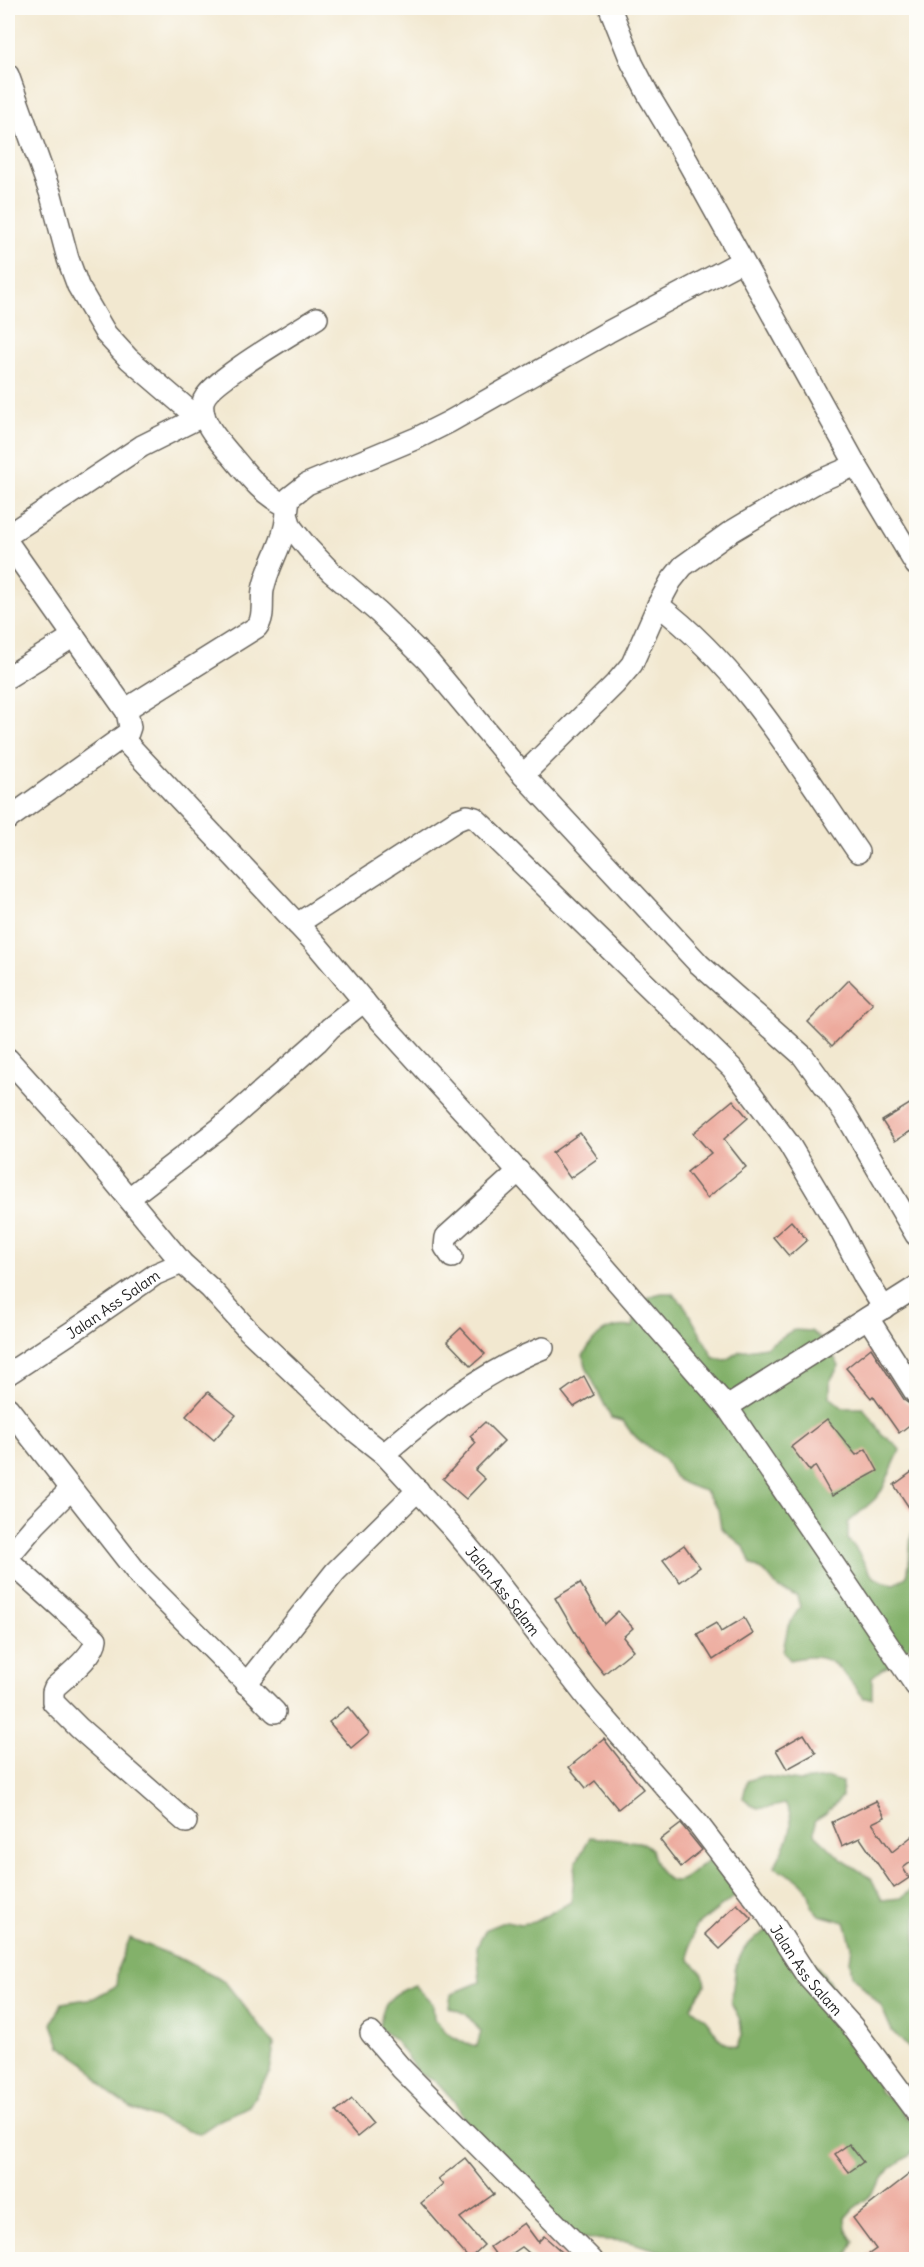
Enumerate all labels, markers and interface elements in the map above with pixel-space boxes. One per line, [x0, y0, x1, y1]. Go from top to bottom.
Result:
street label: Jalan Ass Salam [62, 1265, 163, 1343]
street label: Jalan Ass Salam [462, 1542, 545, 1639]
street label: Jalan Ass Salam [767, 1921, 847, 2019]

